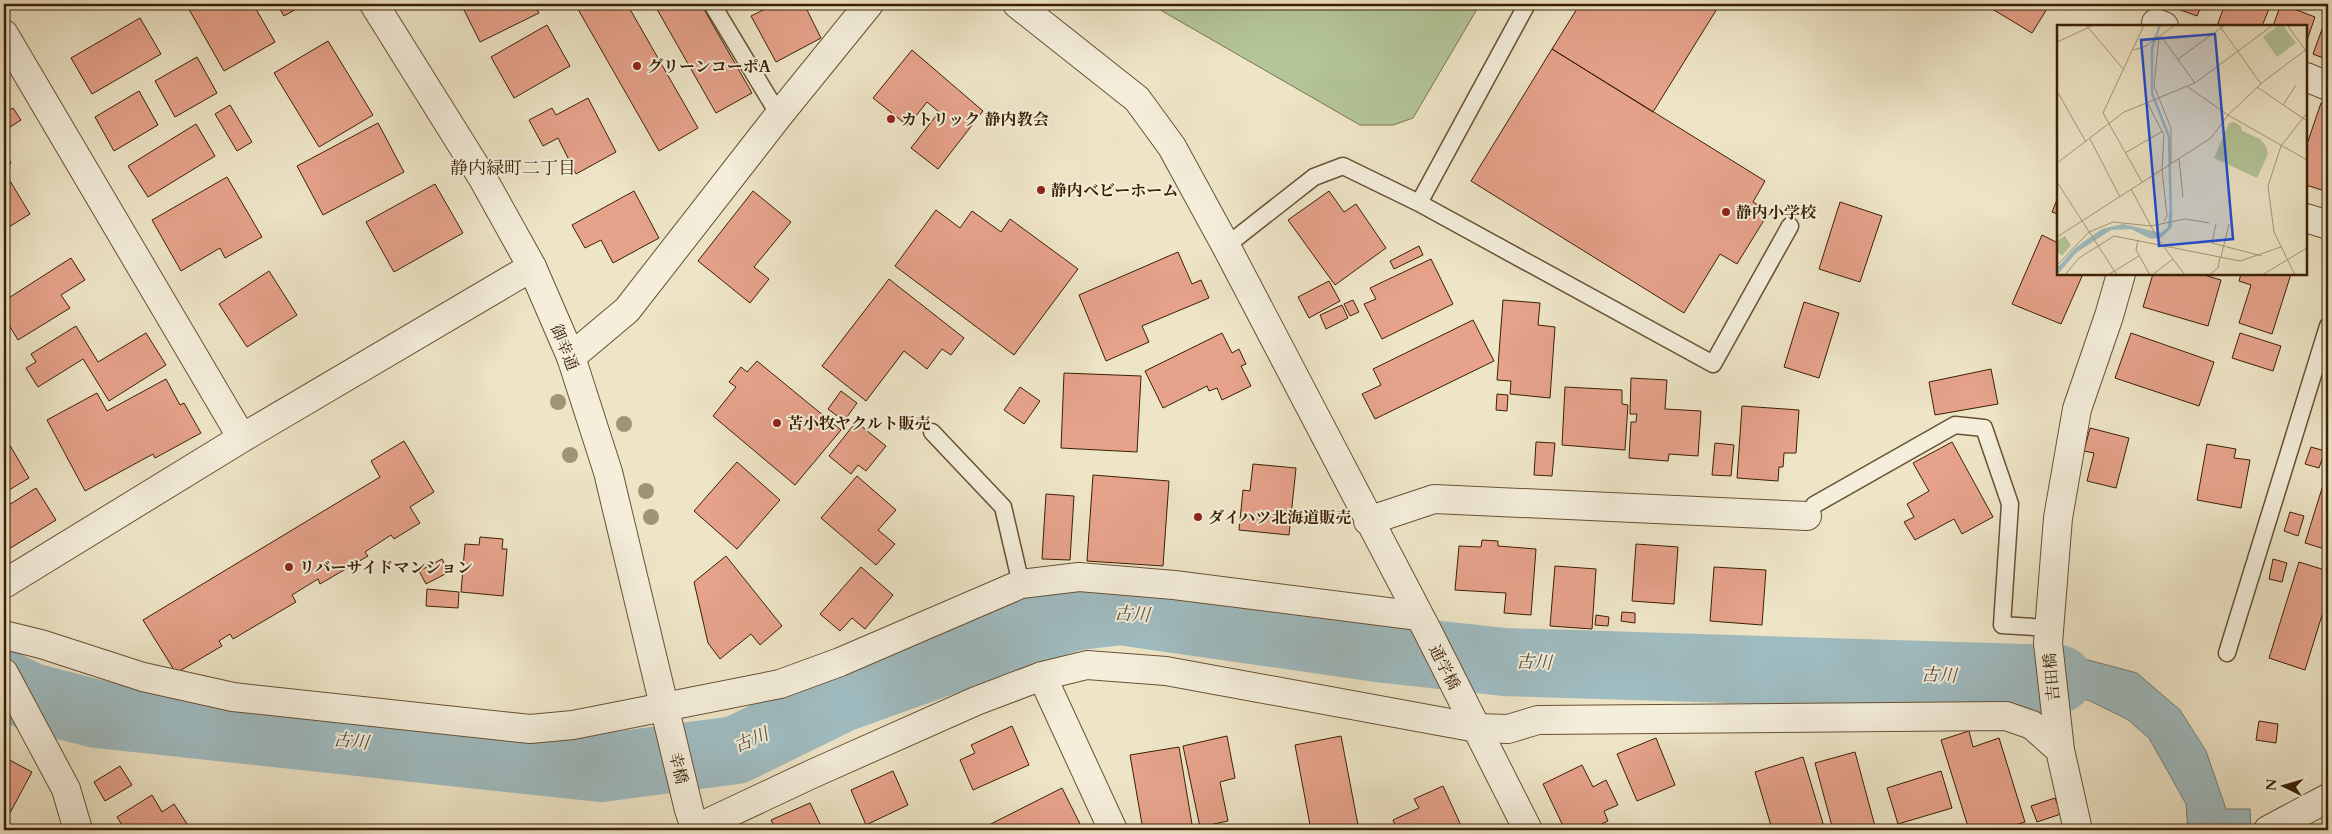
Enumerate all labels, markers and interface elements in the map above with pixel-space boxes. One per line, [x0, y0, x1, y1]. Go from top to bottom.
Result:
inset map [2057, 25, 2307, 275]
place label: グリーンコーポA [647, 56, 771, 78]
marker: グリーンコーポA [631, 60, 643, 72]
place label: カトリック 静内教会 [901, 109, 1049, 131]
marker: カトリック 静内教会 [885, 113, 897, 125]
district label: 静内緑町二丁目 [450, 156, 576, 181]
place label: 静内ベビーホーム [1051, 180, 1178, 202]
marker: 静内ベビーホーム [1035, 184, 1047, 196]
place label: 静内小学校 [1736, 202, 1817, 224]
marker: 静内小学校 [1720, 206, 1732, 218]
street label: 御幸通 [545, 321, 583, 374]
place label: 苫小牧ヤクルト販売 [787, 413, 931, 435]
marker: 苫小牧ヤクルト販売 [771, 417, 783, 429]
place label: ダイハツ北海道販売 [1208, 507, 1351, 529]
marker: ダイハツ北海道販売 [1192, 511, 1204, 523]
place label: リバーサイドマンション [299, 557, 473, 579]
marker: リバーサイドマンション [283, 561, 295, 573]
water label: 古川 [1113, 601, 1153, 628]
street label: 通学橋 [1423, 641, 1465, 694]
water label: 古川 [1516, 649, 1554, 676]
street label: 吉田橋 [2039, 652, 2065, 702]
water label: 古川 [1921, 662, 1959, 689]
water label: 古川 [730, 721, 774, 759]
water label: 古川 [332, 727, 372, 756]
street label: 幸橋 [664, 750, 692, 786]
north arrow [2260, 762, 2310, 812]
text: N [2262, 778, 2282, 792]

